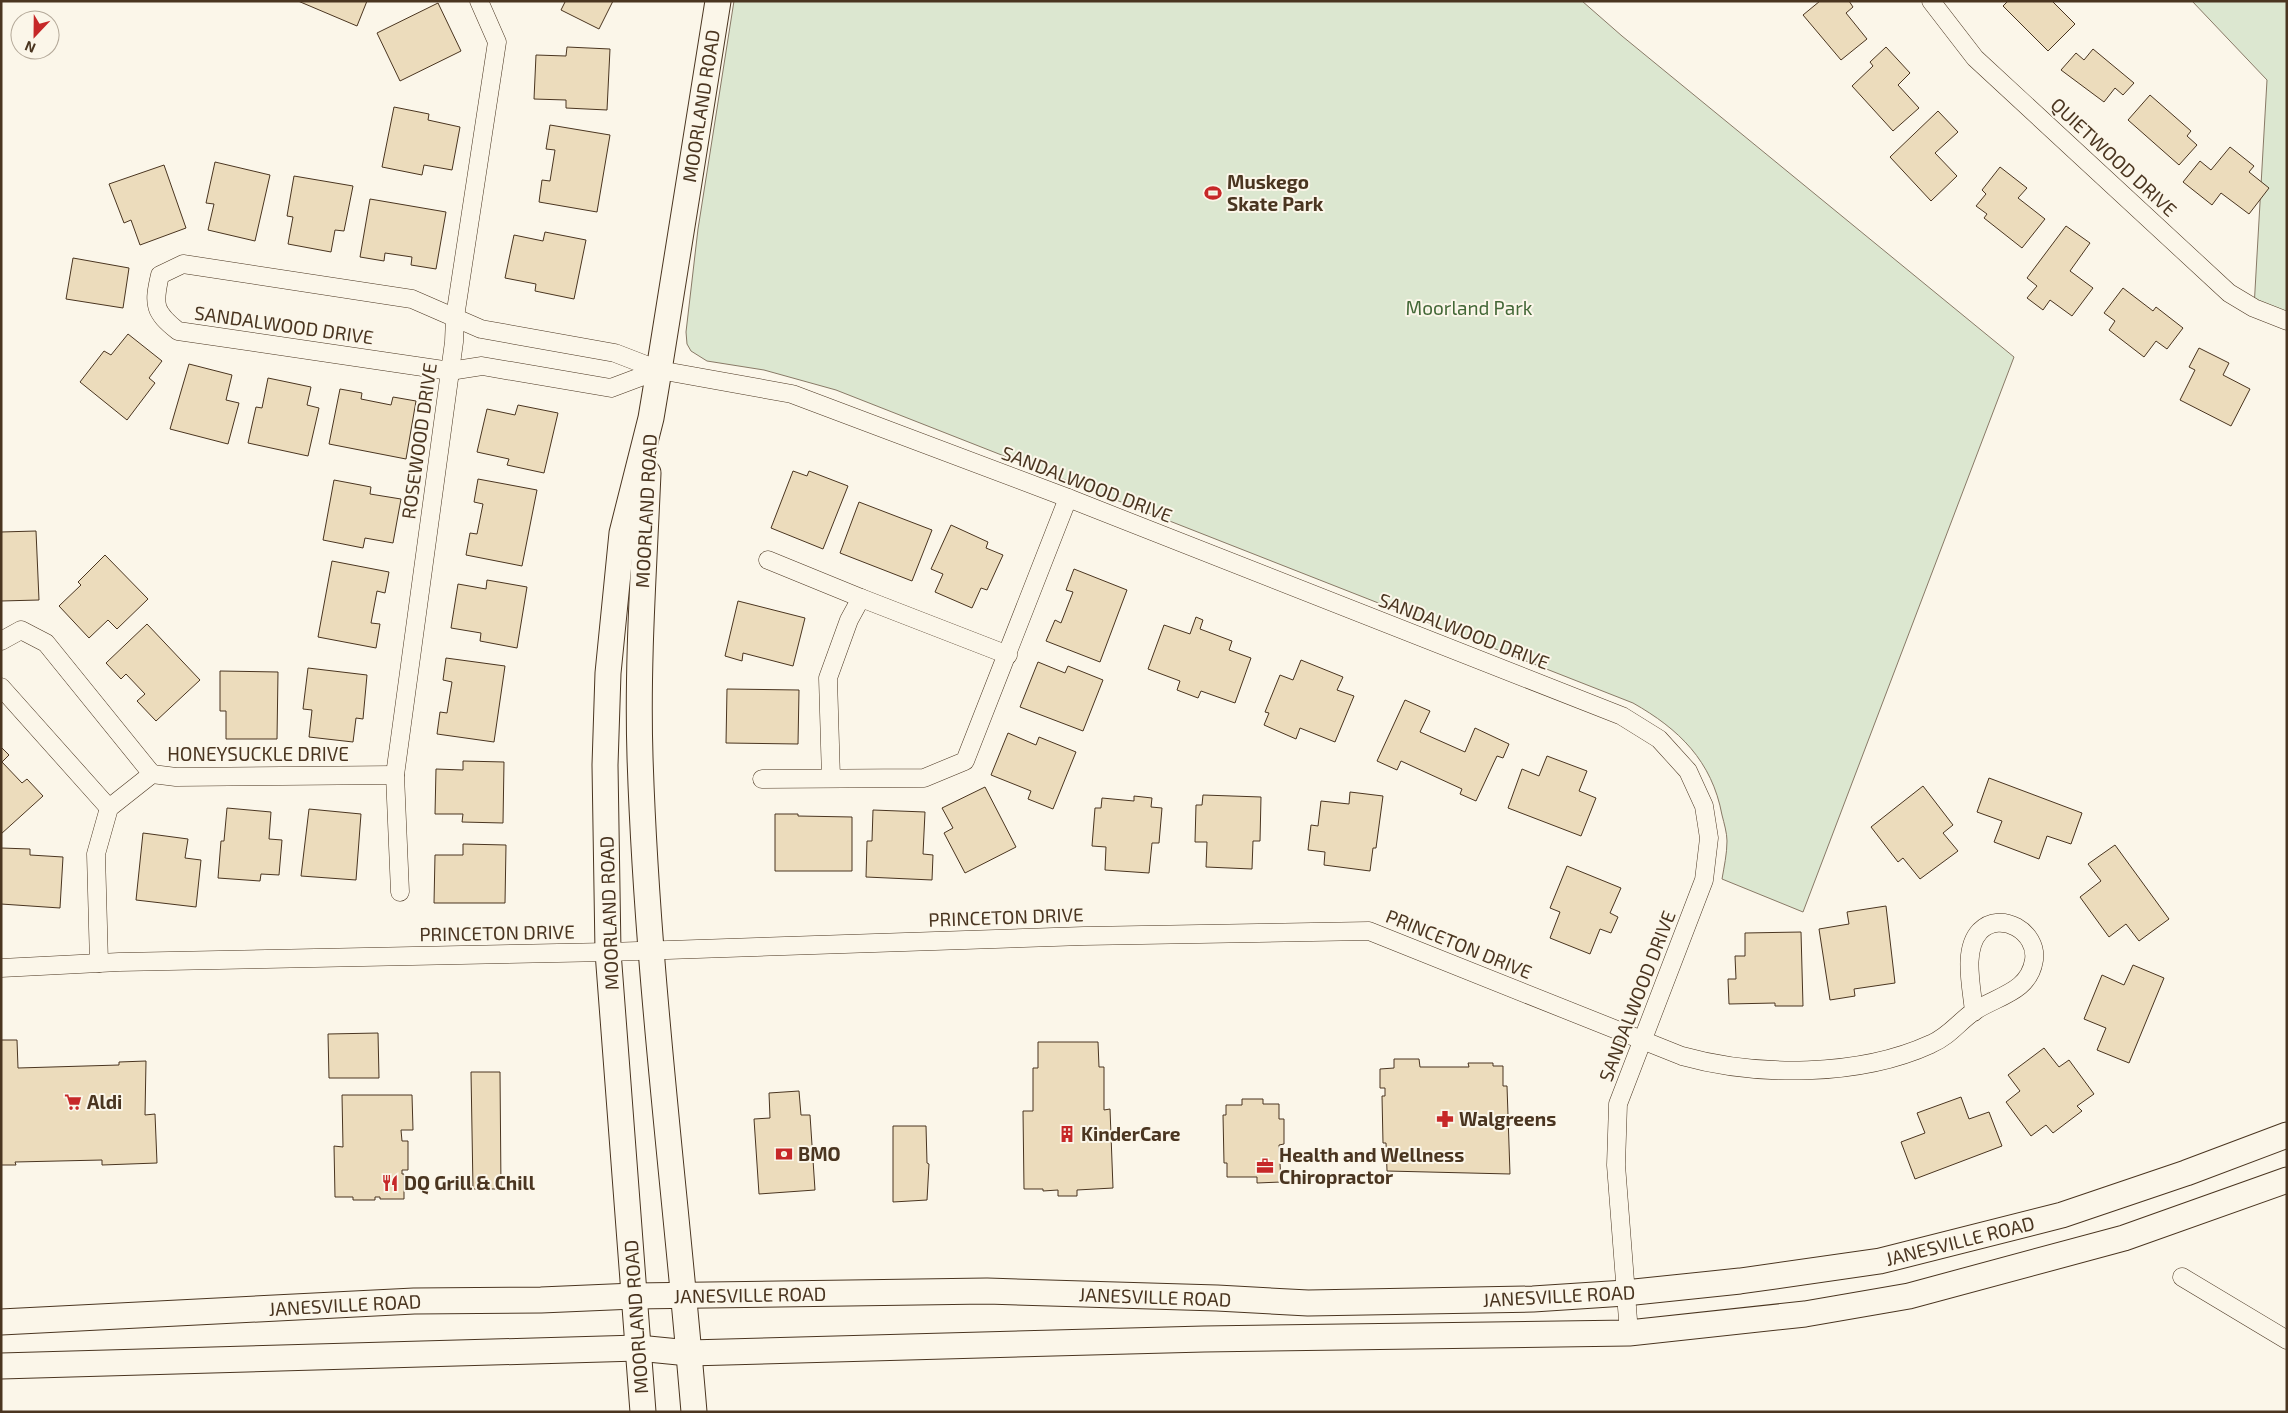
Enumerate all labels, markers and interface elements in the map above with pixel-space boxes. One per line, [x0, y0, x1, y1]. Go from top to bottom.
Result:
north arrow [10, 10, 60, 60]
street label: MOORLAND ROAD [677, 28, 724, 184]
text: N [22, 38, 38, 57]
street label: QUIETWOOD DRIVE [2047, 92, 2182, 221]
place label: Muskego Skate Park [1227, 170, 1324, 215]
sports icon: Muskego Skate Park [1203, 183, 1223, 203]
park label: Moorland Park [1406, 296, 1533, 319]
street label: SANDALWOOD DRIVE [193, 301, 375, 348]
street label: ROSEWOOD DRIVE [396, 361, 441, 521]
street label: MOORLAND ROAD [630, 433, 661, 589]
street label: SANDALWOOD DRIVE [999, 440, 1176, 527]
street label: SANDALWOOD DRIVE [1376, 587, 1553, 674]
street label: HONEYSUCKLE DRIVE [167, 742, 349, 765]
street label: MOORLAND ROAD [594, 835, 623, 991]
street label: PRINCETON DRIVE [928, 902, 1084, 931]
street label: PRINCETON DRIVE [1383, 904, 1536, 983]
street label: SANDALWOOD DRIVE [1593, 907, 1680, 1084]
street label: PRINCETON DRIVE [419, 920, 575, 945]
place label: Aldi [87, 1090, 122, 1113]
supermarket icon: Aldi [63, 1092, 83, 1112]
place label: Walgreens [1459, 1107, 1556, 1130]
pharmacy icon: Walgreens [1435, 1109, 1455, 1129]
place label: KinderCare [1081, 1122, 1181, 1145]
building icon: KinderCare [1057, 1124, 1077, 1144]
place label: BMO [798, 1142, 841, 1165]
place label: Health and Wellness Chiropractor [1279, 1143, 1464, 1188]
bank icon: BMO [774, 1144, 794, 1164]
office icon: Health and Wellness Chiropractor [1255, 1156, 1275, 1176]
place label: DQ Grill & Chill [404, 1171, 536, 1195]
restaurant icon: DQ Grill & Chill [380, 1173, 400, 1193]
street label: JANESVILLE ROAD [1883, 1211, 2037, 1270]
street label: MOORLAND ROAD [619, 1239, 652, 1395]
street label: JANESVILLE ROAD [1482, 1280, 1636, 1311]
street label: JANESVILLE ROAD [673, 1282, 827, 1307]
street label: JANESVILLE ROAD [1078, 1282, 1232, 1311]
street label: JANESVILLE ROAD [268, 1289, 422, 1320]

